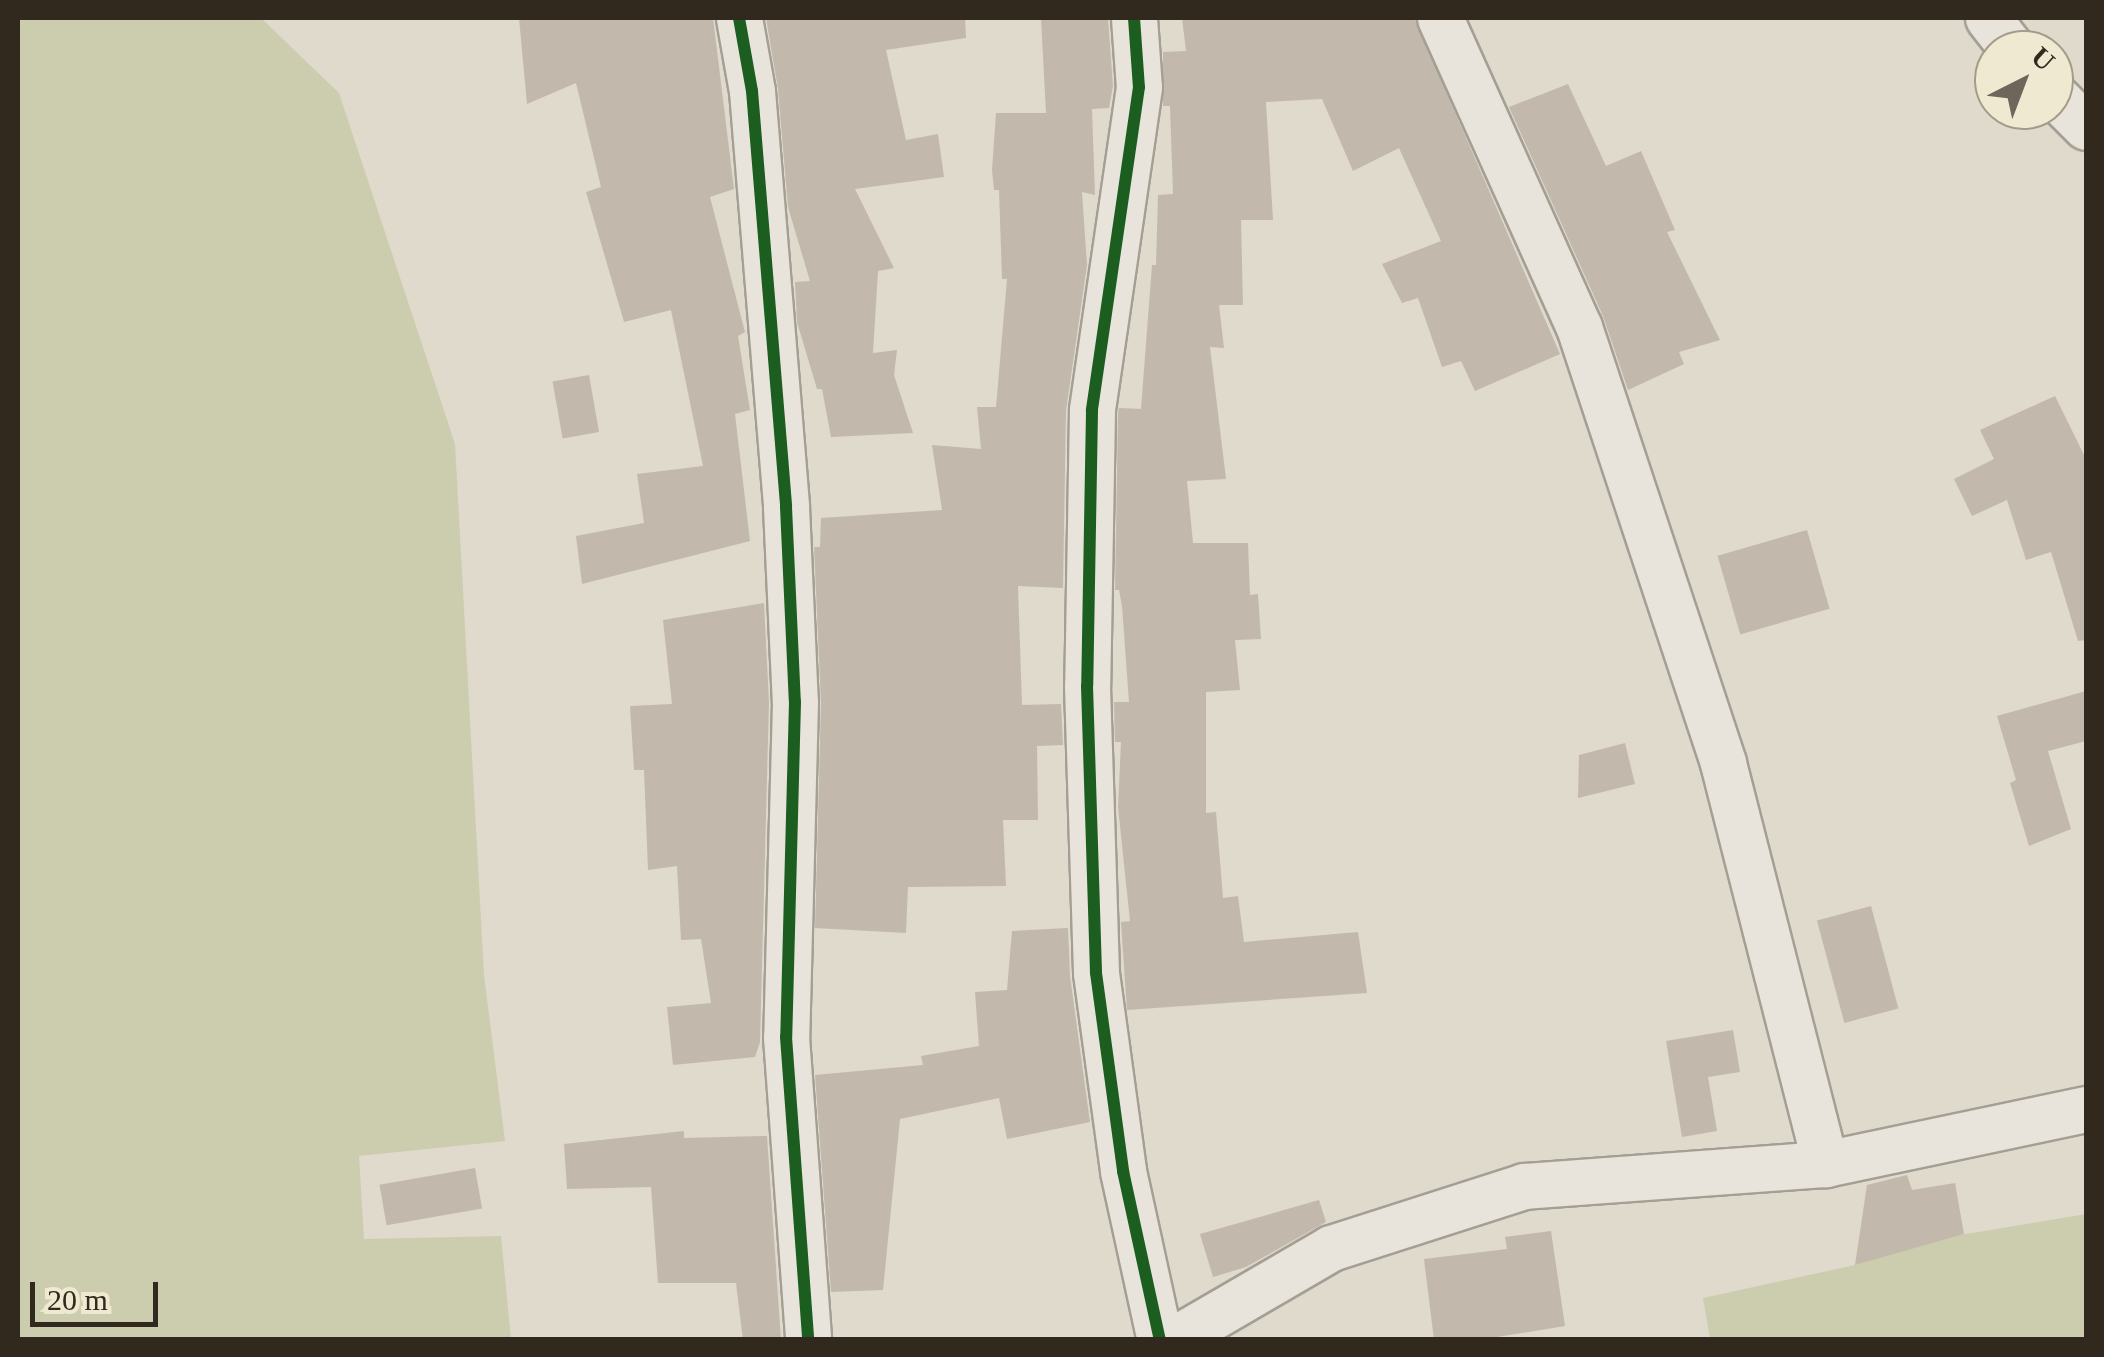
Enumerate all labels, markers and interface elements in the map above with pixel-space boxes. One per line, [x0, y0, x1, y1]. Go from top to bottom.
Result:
north arrow [1974, 30, 2074, 130]
text: U [2025, 41, 2061, 77]
scale bar [35, 1262, 162, 1324]
text: 20 m [47, 1283, 108, 1316]

